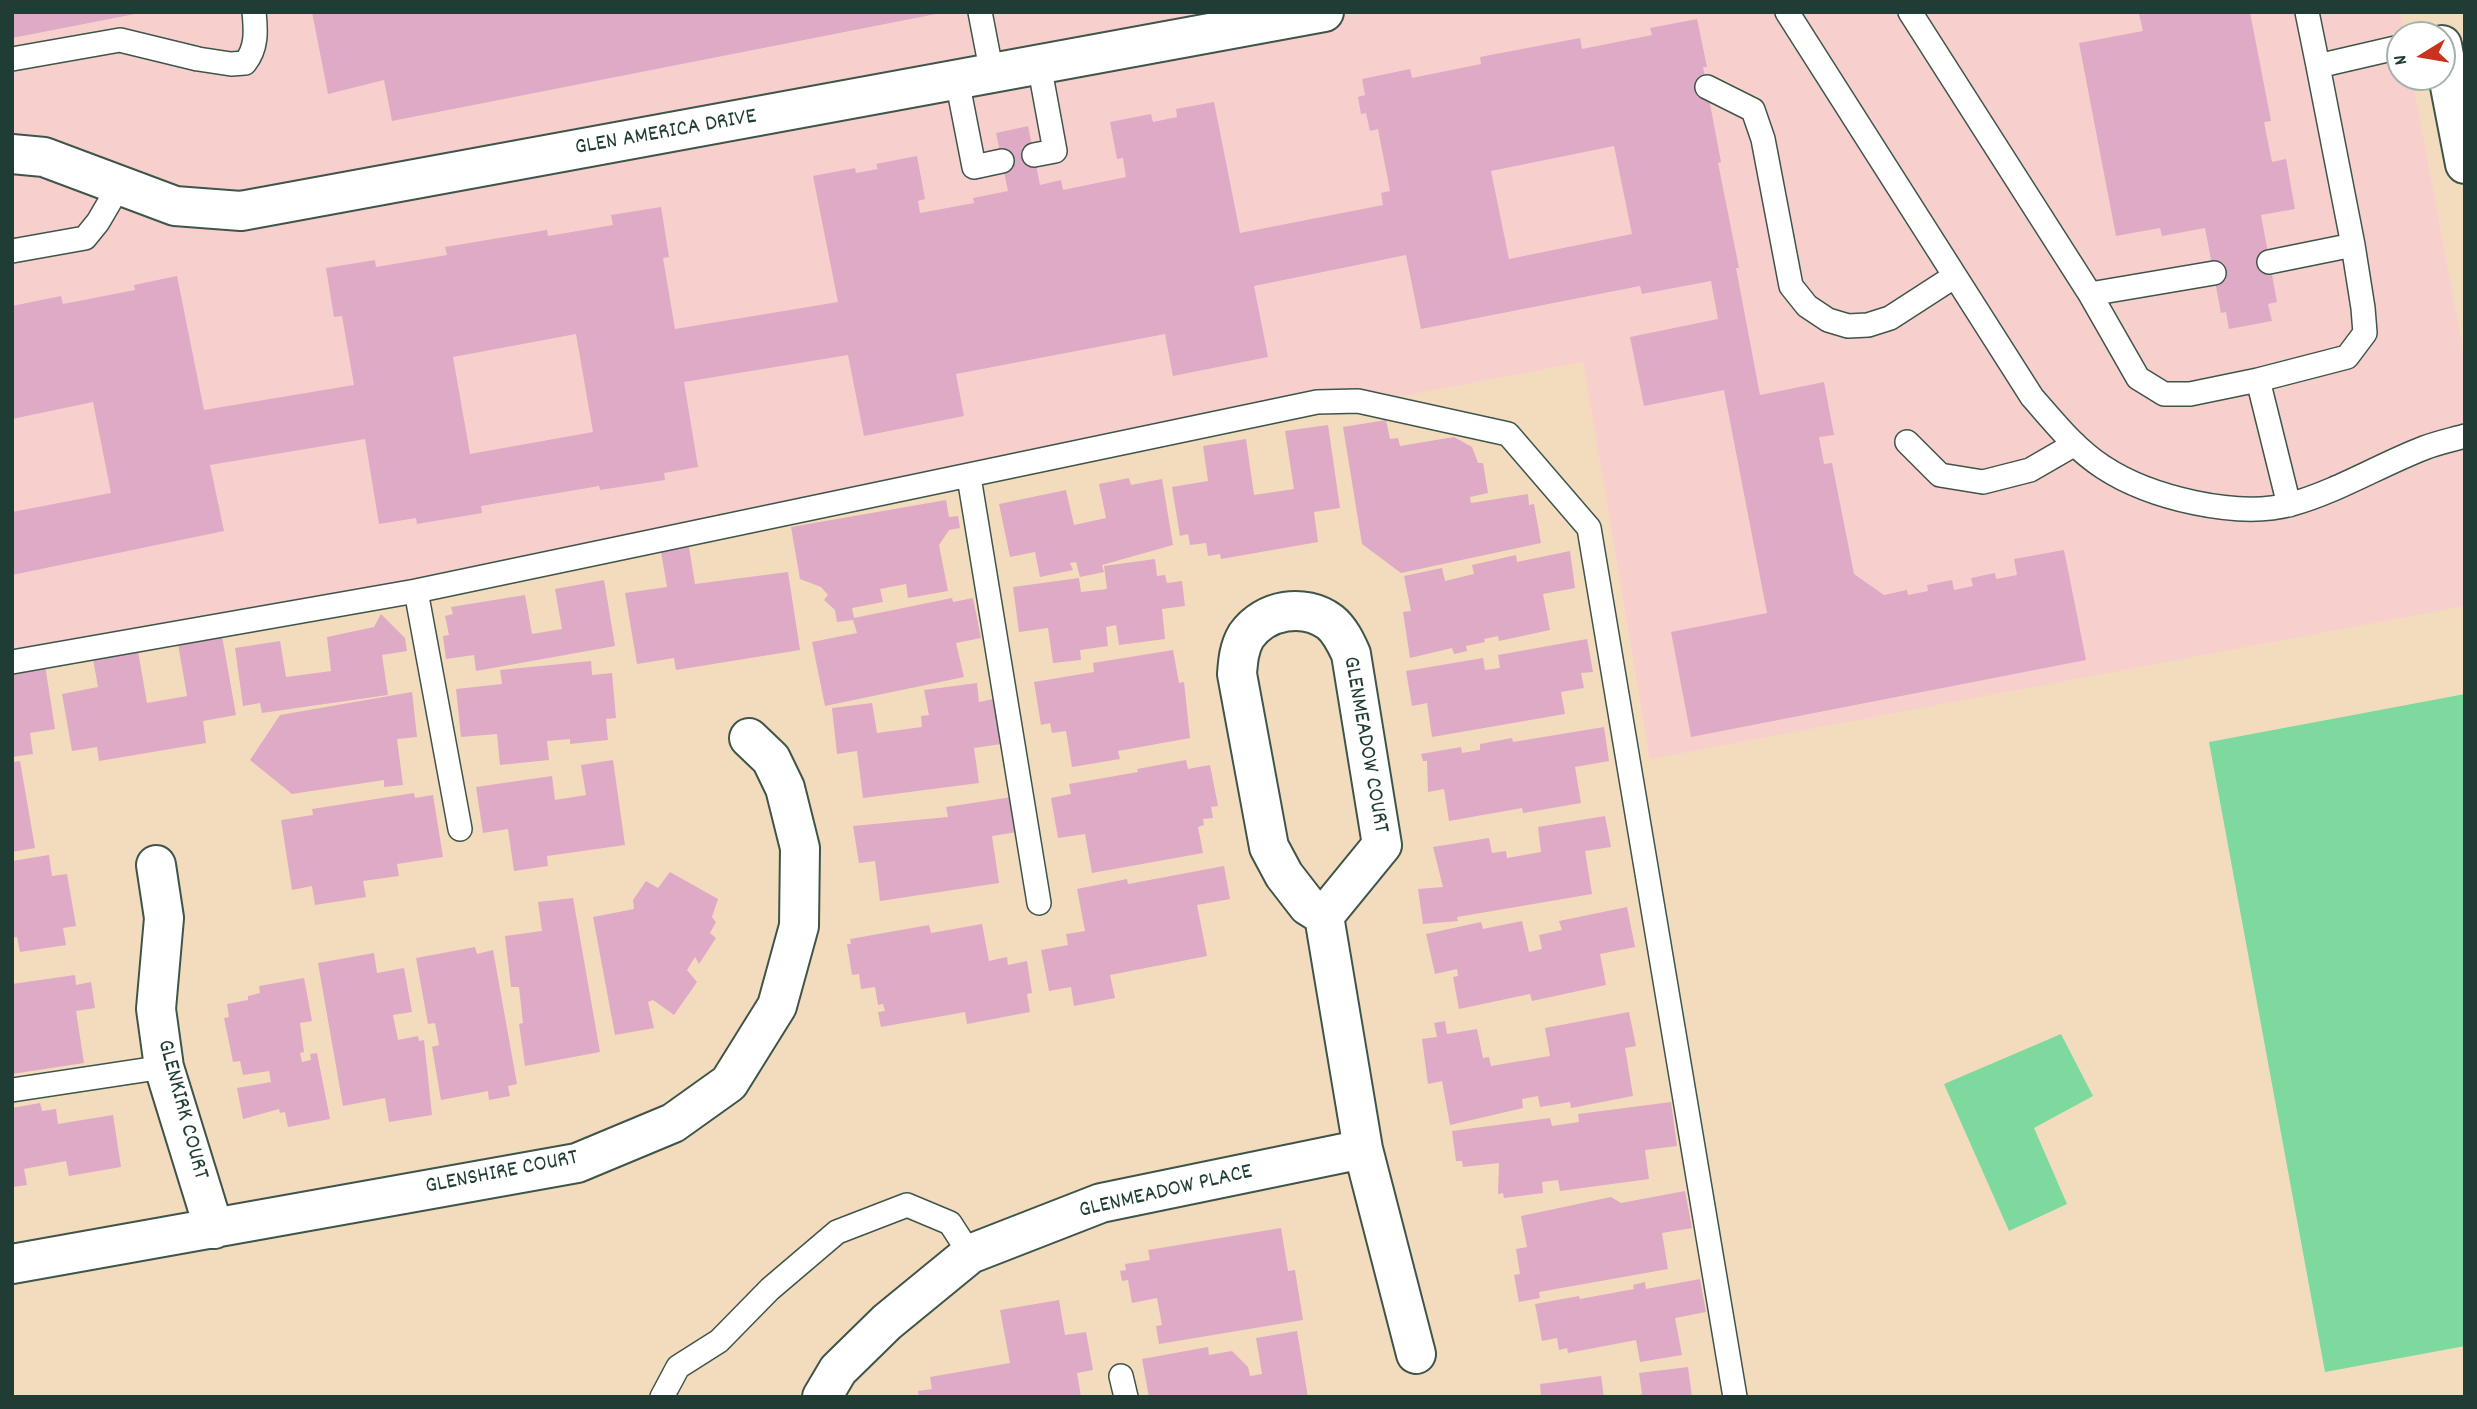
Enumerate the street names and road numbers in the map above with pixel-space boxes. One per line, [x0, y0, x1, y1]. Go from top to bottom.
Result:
street label: GLEN AMERICA DRIVE [573, 104, 759, 164]
street label: GLENMEADOW COURT [1335, 655, 1393, 835]
street label: GLENKIRK COURT [149, 1037, 213, 1183]
street label: GLENSHIRE COURT [423, 1146, 581, 1202]
street label: GLENMEADOW PLACE [1077, 1160, 1255, 1226]

